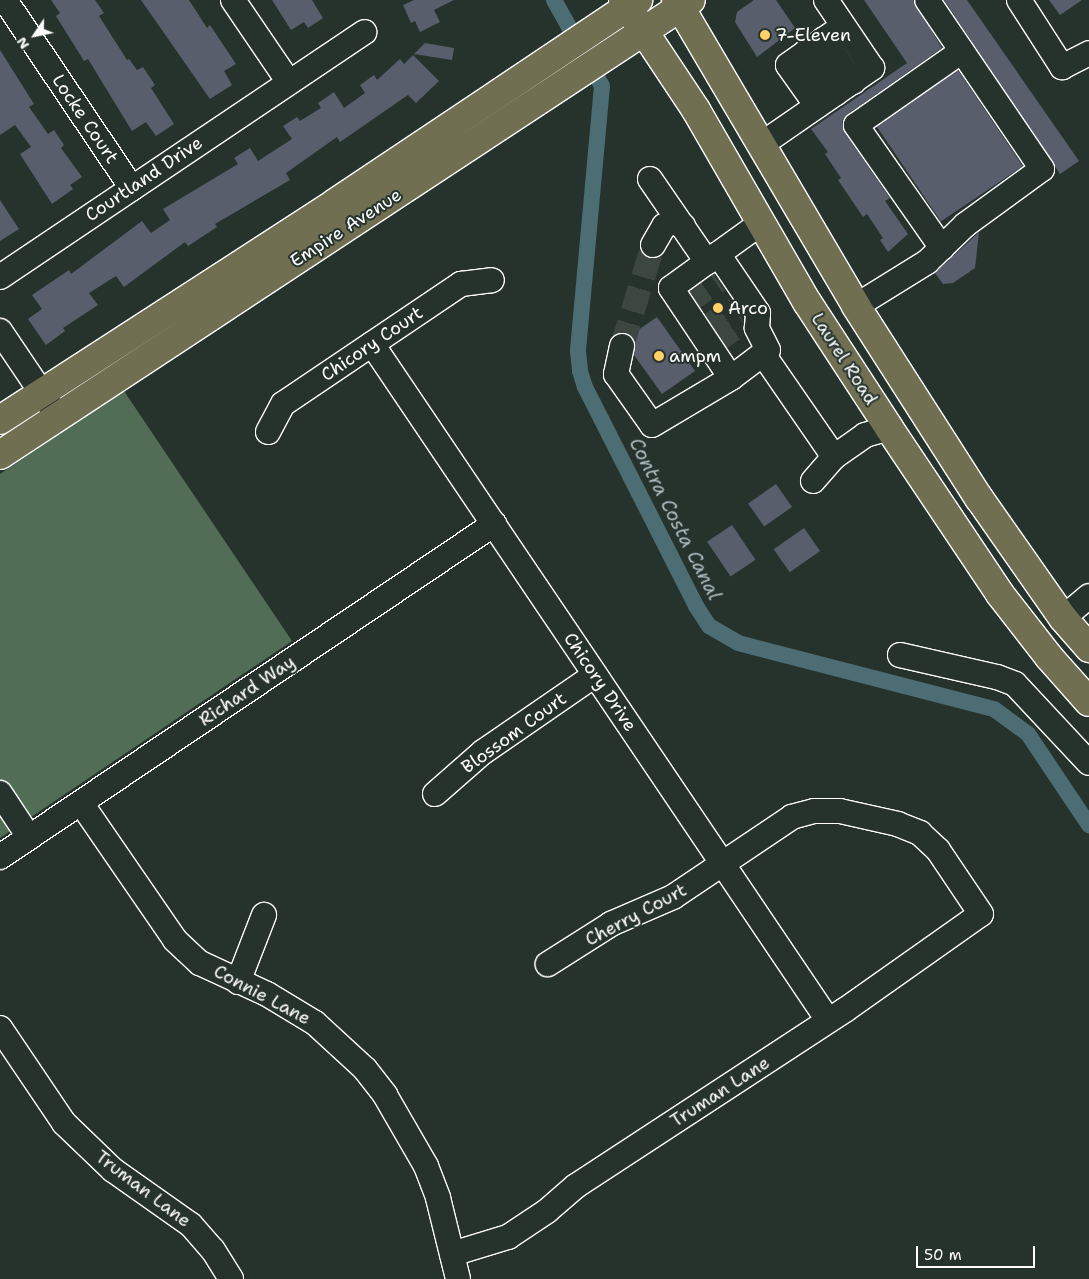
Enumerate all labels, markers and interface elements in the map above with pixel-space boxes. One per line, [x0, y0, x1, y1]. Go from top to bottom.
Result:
north arrow [10, 10, 60, 60]
place label: 7-Eleven [775, 24, 851, 46]
marker: 7-Eleven [759, 29, 771, 41]
text: N [12, 34, 33, 53]
street label: Locke Court [47, 70, 123, 168]
street label: Courtland Drive [81, 132, 207, 226]
street label: Empire Avenue [286, 184, 406, 272]
place label: Arco [728, 297, 768, 319]
street label: Chicory Court [317, 302, 427, 386]
marker: Arco [712, 302, 724, 314]
street label: Laurel Road [806, 309, 882, 409]
place label: ampm [669, 345, 721, 367]
marker: ampm [653, 350, 665, 362]
water label: Contra Costa Canal [624, 434, 726, 604]
street label: Chicory Drive [559, 628, 641, 736]
street label: Richard Way [195, 651, 299, 731]
street label: Blossom Court [457, 688, 571, 778]
street label: Cherry Court [582, 879, 690, 951]
street label: Connie Lane [210, 960, 314, 1030]
street label: Truman Lane [666, 1052, 774, 1132]
street label: Truman Lane [91, 1146, 195, 1232]
scale bar [919, 1236, 1038, 1268]
text: 50 m [924, 1245, 962, 1265]

